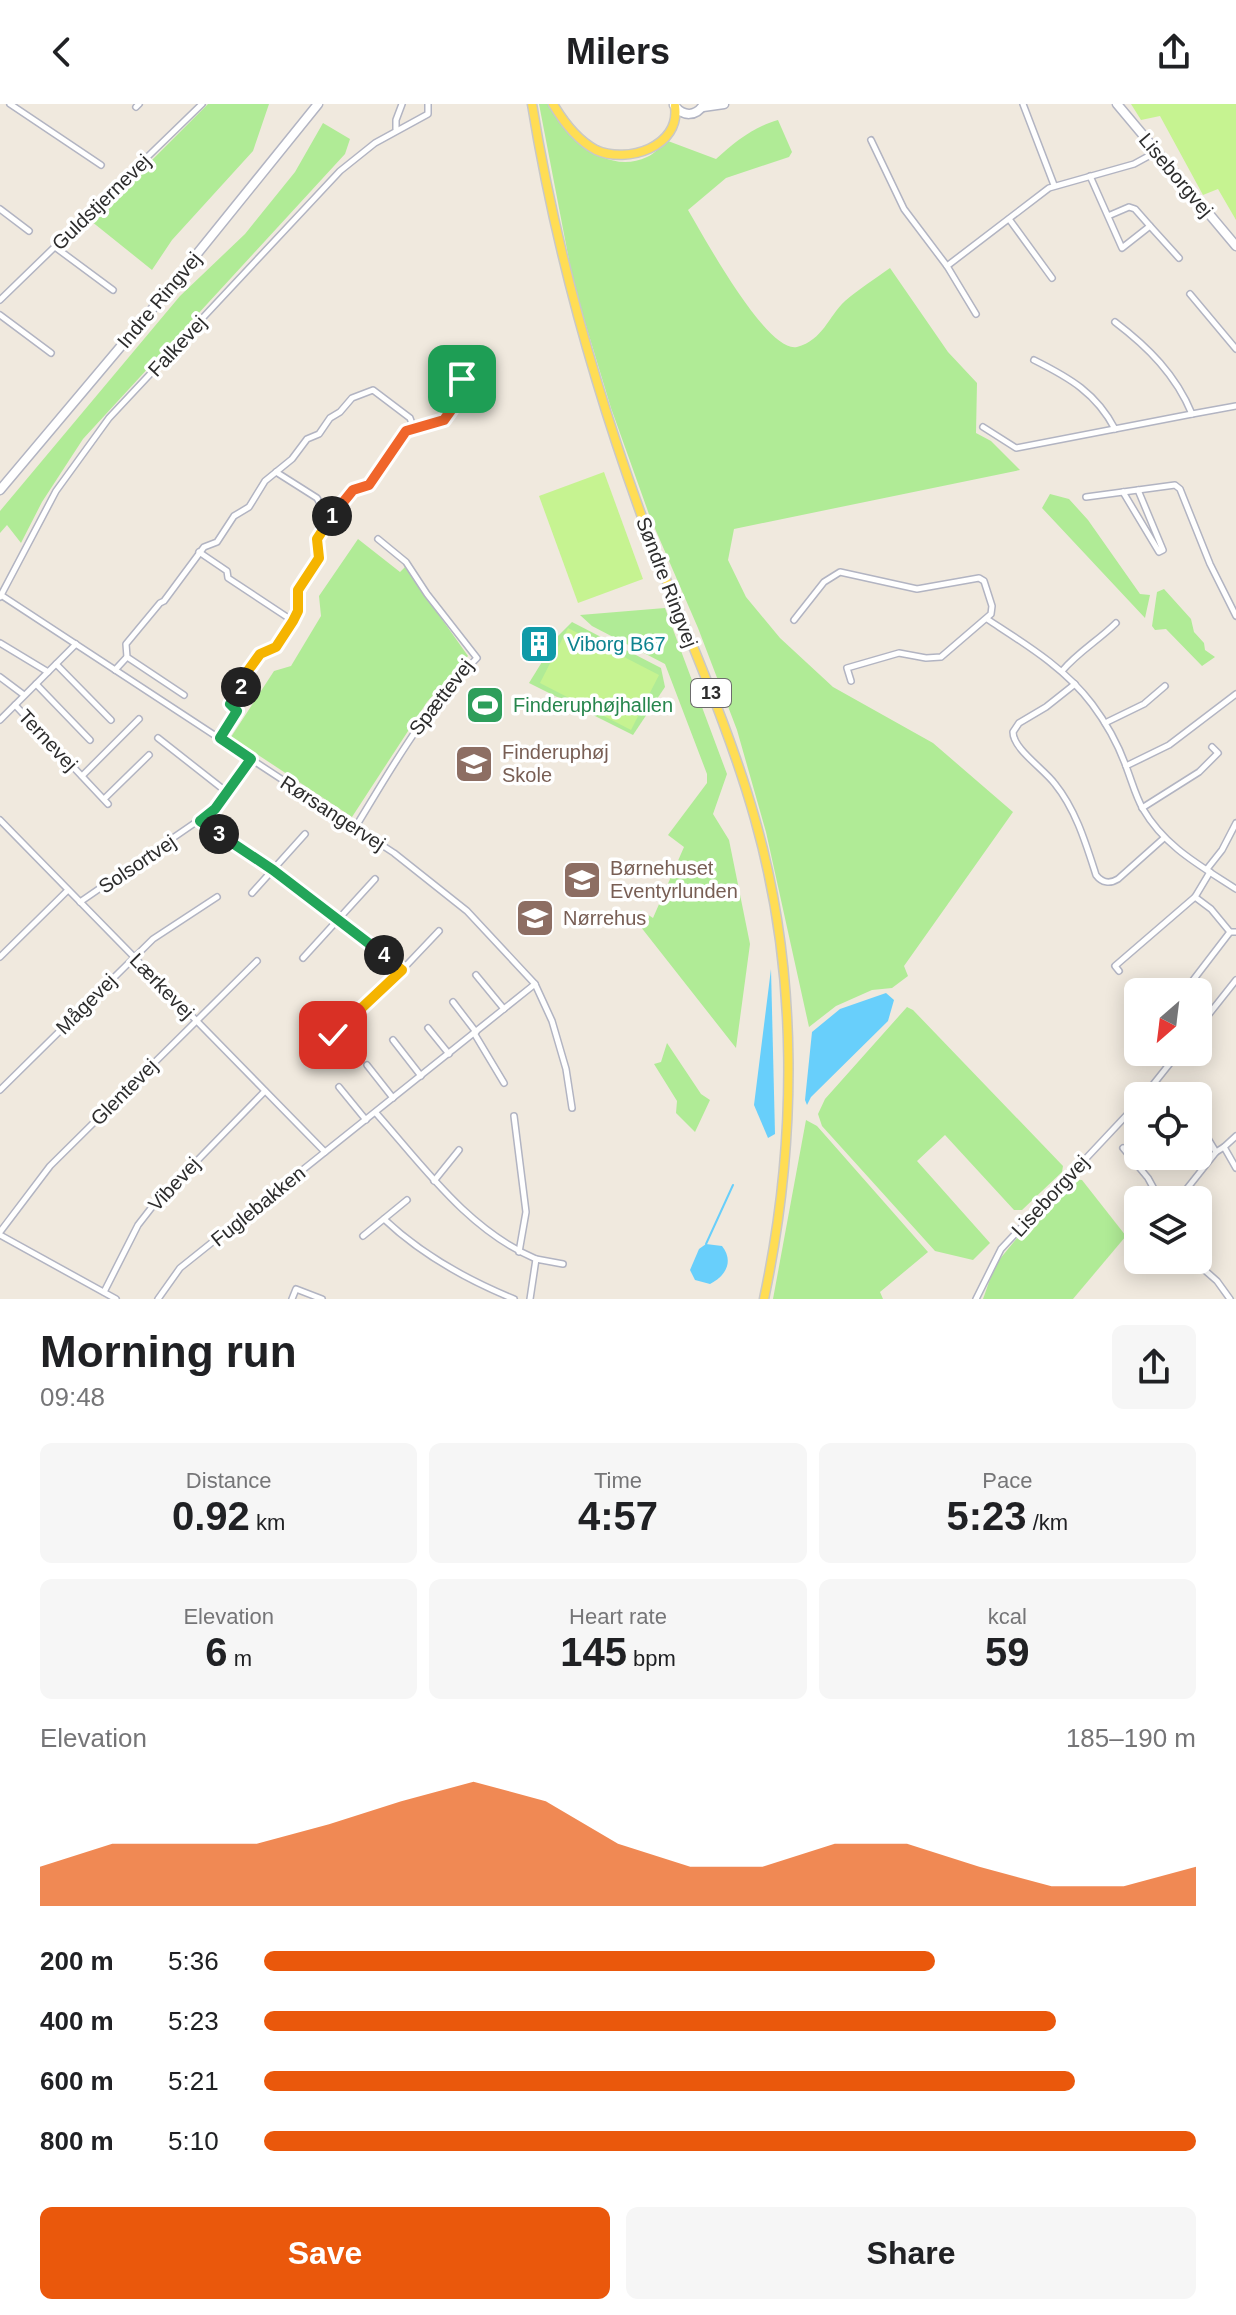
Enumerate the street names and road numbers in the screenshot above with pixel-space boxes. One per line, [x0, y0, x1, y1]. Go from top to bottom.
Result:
street label: Liseborgvej [1135, 129, 1217, 221]
street label: Guldstjernevej [47, 150, 155, 254]
street label: Indre Ringvej [113, 248, 205, 352]
street label: Falkevej [144, 311, 210, 381]
street label: Søndre Ringvej [632, 514, 702, 650]
street label: Spættevej [405, 655, 477, 739]
road number: 13 [691, 679, 731, 707]
street label: Ternevej [14, 705, 82, 775]
street label: Rørsangervej [277, 771, 389, 855]
street label: Solsortvej [94, 830, 180, 898]
street label: Lærkevej [126, 949, 198, 1023]
street label: Mågevej [51, 969, 121, 1039]
street label: Glentevej [86, 1054, 162, 1130]
street label: Liseborgvej [1007, 1151, 1093, 1241]
street label: Vibevej [144, 1153, 204, 1215]
street label: Fuglebakken [207, 1161, 309, 1251]

